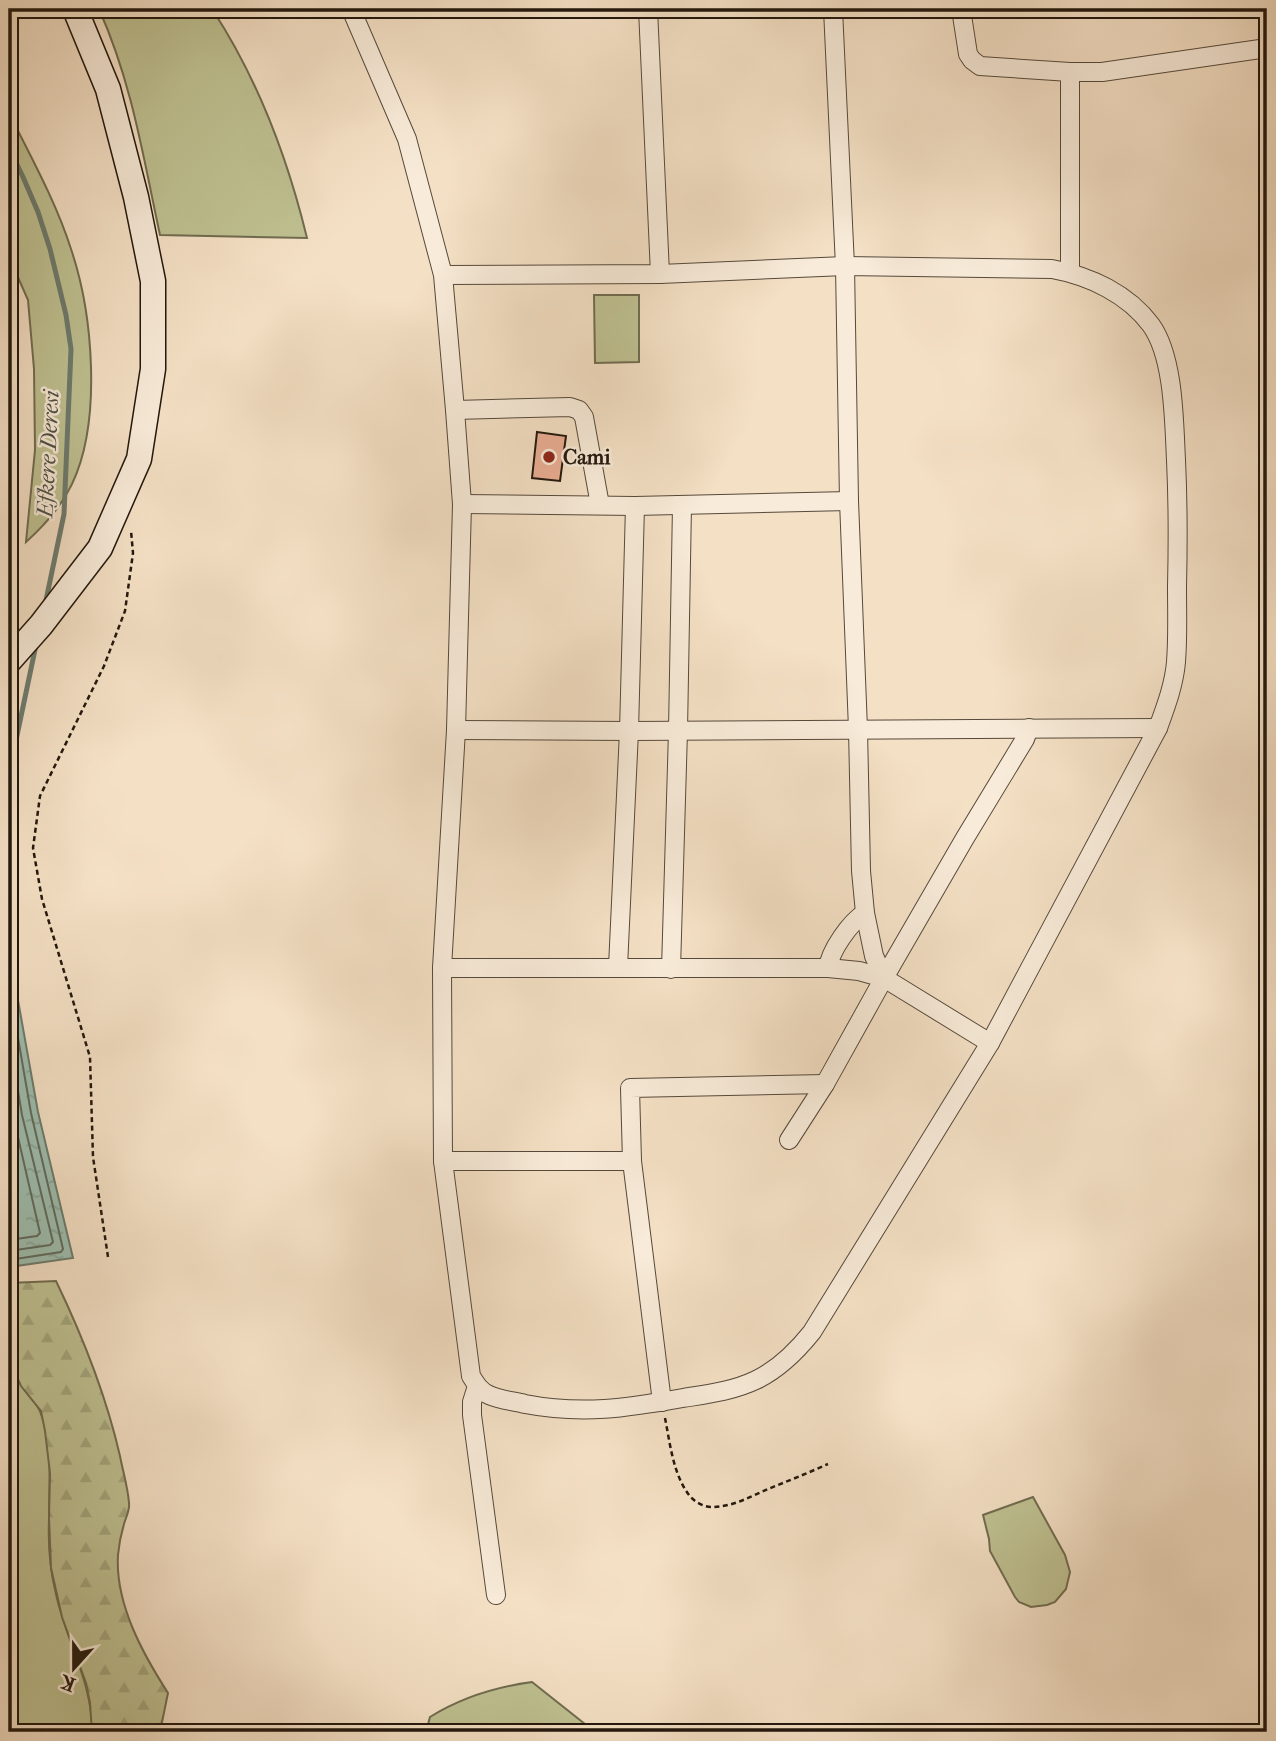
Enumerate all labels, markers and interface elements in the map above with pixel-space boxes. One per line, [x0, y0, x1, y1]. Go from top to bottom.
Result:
water label: Efkere Deresi [31, 388, 65, 520]
place label: Cami [563, 445, 611, 469]
marker: Cami [541, 449, 557, 465]
north arrow [38, 1632, 108, 1702]
text: K [57, 1670, 79, 1696]

